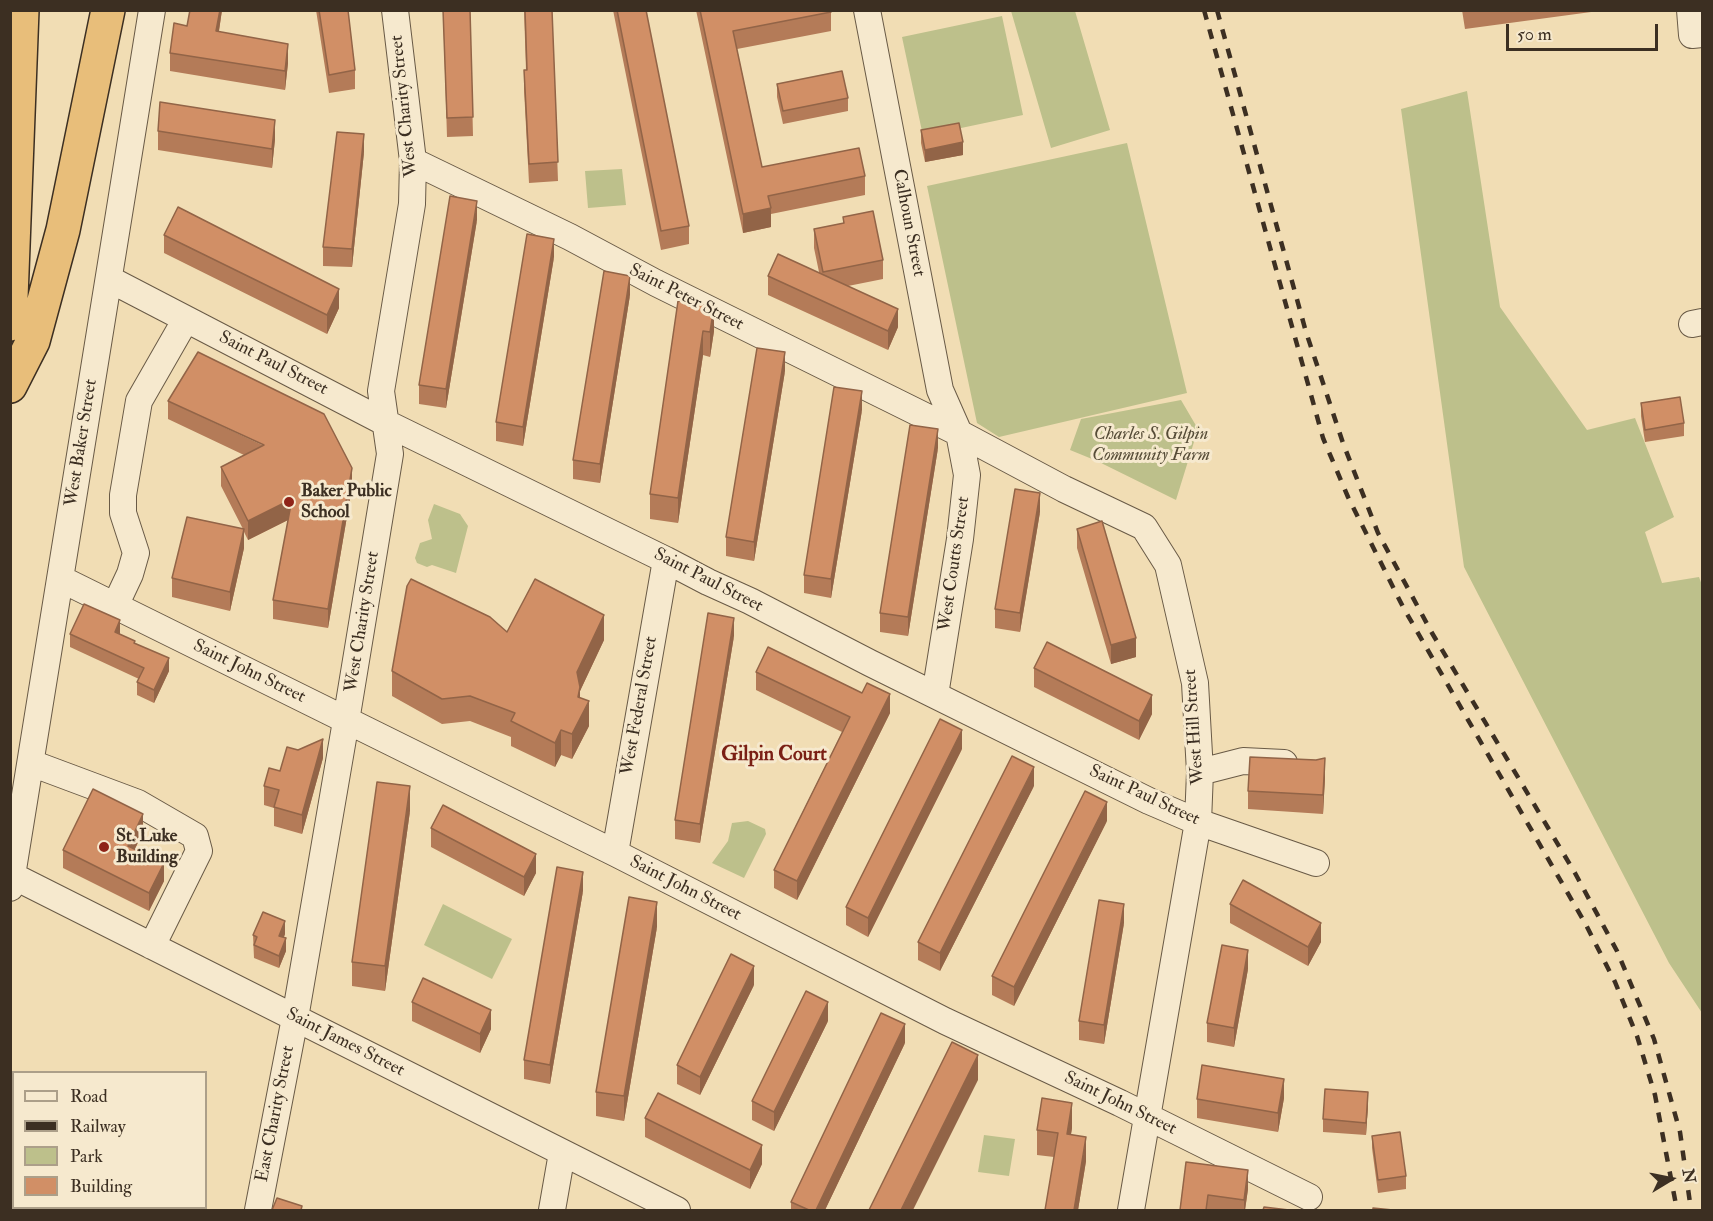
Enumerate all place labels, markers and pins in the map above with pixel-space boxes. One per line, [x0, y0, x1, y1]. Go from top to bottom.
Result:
place label: Baker Public School [301, 481, 392, 524]
marker: Baker Public School [282, 495, 296, 509]
place label: St. Luke Building [116, 826, 178, 868]
marker: St. Luke Building [97, 840, 111, 854]

